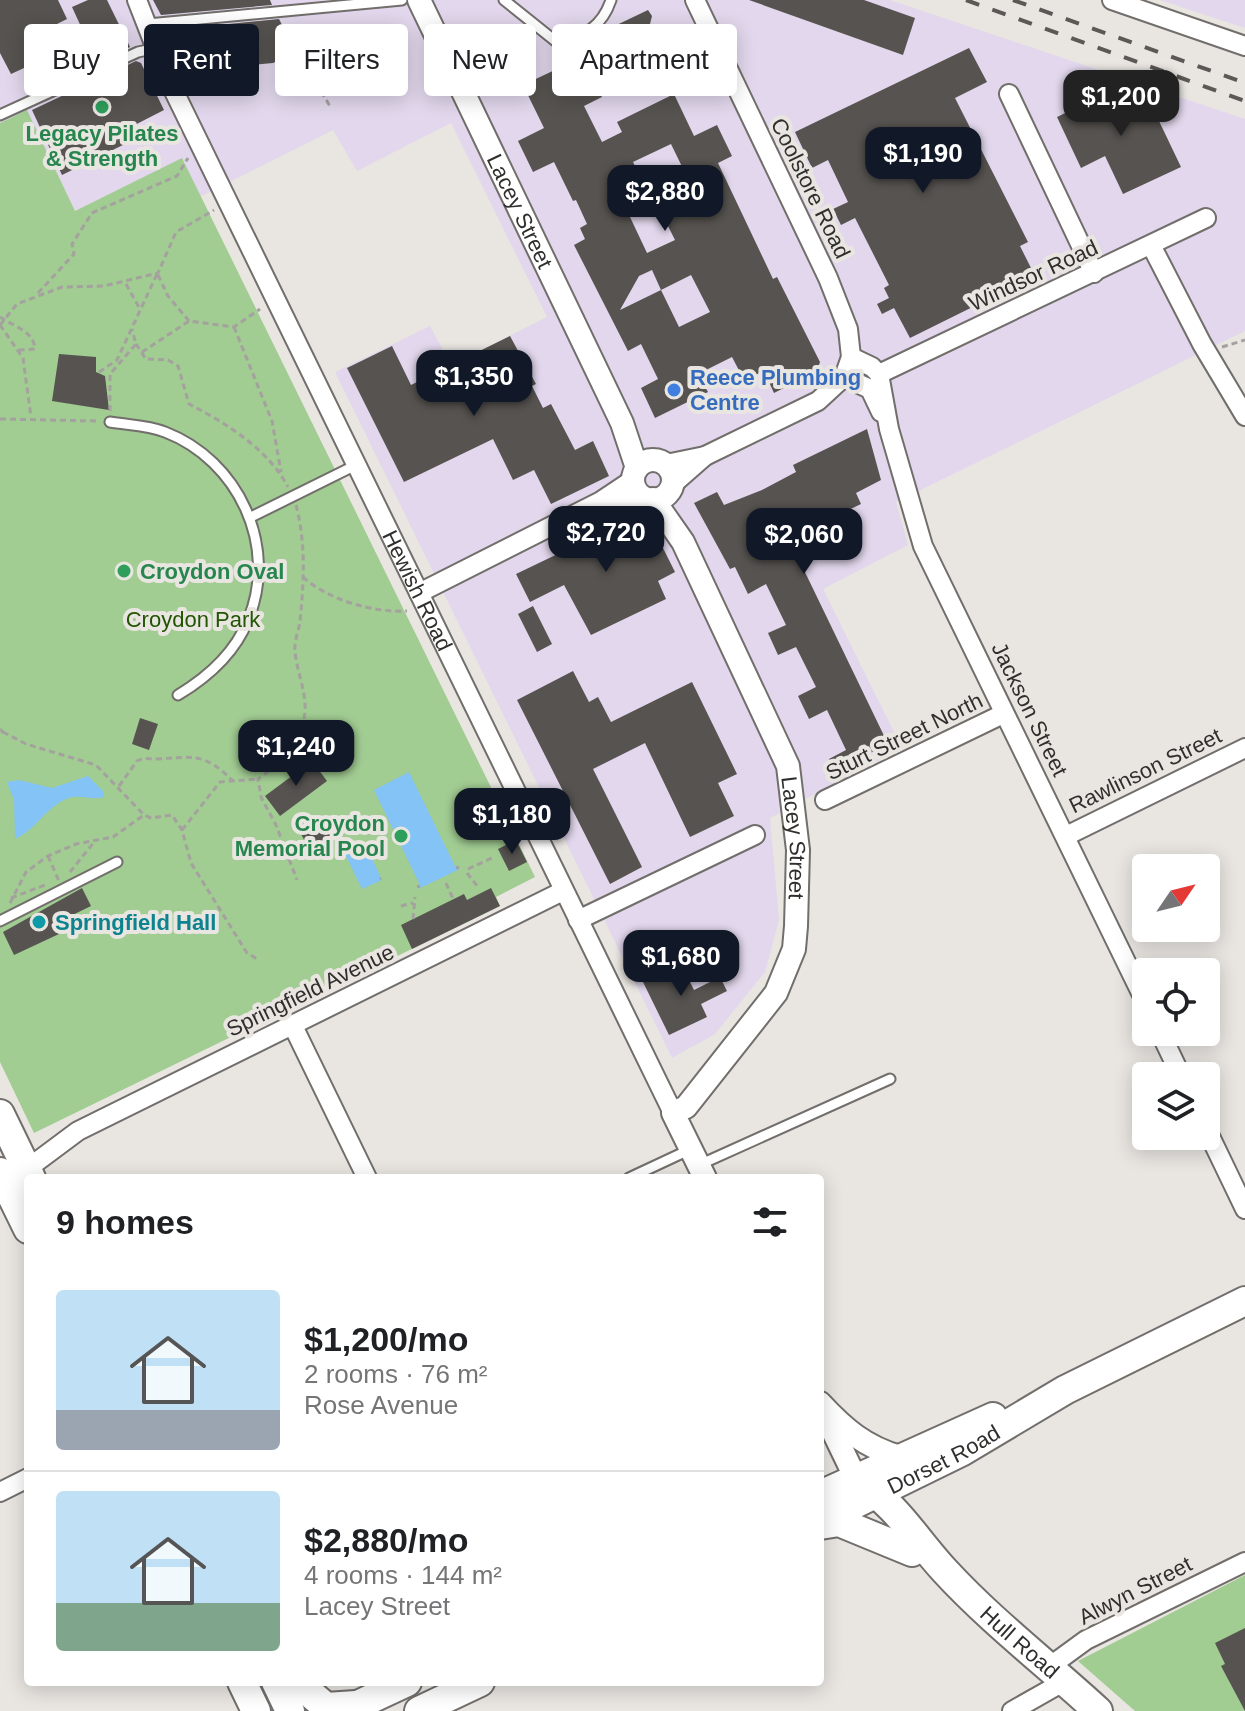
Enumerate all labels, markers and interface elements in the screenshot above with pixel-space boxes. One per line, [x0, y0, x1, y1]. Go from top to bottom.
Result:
chip: Buy [24, 24, 128, 96]
chip: Rent [144, 24, 259, 96]
chip: Filters [275, 24, 408, 96]
chip: New [424, 24, 536, 96]
chip: Apartment [552, 24, 737, 96]
pin: $1,200 [1056, 70, 1186, 138]
text: $1,200 [1081, 81, 1161, 111]
marker: Legacy Pilates & Strength [93, 98, 111, 116]
street label: Coolstore Road [766, 114, 855, 262]
place label: Legacy Pilates & Strength [26, 121, 178, 171]
pin: $1,190 [858, 127, 988, 195]
text: $1,190 [883, 138, 963, 168]
street label: Lacey Street [482, 150, 558, 272]
pin: $2,880 [600, 165, 730, 233]
text: $2,880 [625, 176, 705, 206]
street label: Windsor Road [965, 235, 1102, 316]
pin: $1,350 [409, 350, 539, 418]
text: $1,350 [434, 361, 514, 391]
place label: Reece Plumbing Centre [690, 365, 861, 415]
marker: Reece Plumbing Centre [665, 381, 683, 399]
pin: $2,720 [541, 506, 671, 574]
pin: $2,060 [739, 508, 869, 576]
text: $2,720 [566, 517, 646, 547]
text: $2,060 [764, 519, 844, 549]
street label: Hewish Road [377, 526, 457, 655]
place label: Croydon Oval [140, 559, 284, 584]
marker: Croydon Oval [115, 562, 133, 580]
park label: Croydon Park [126, 607, 261, 632]
street label: Jackson Street [986, 638, 1073, 780]
street label: Sturt Street North [822, 688, 987, 785]
pin: $1,240 [231, 720, 361, 788]
street label: Rawlinson Street [1065, 723, 1225, 818]
text: $1,240 [256, 731, 336, 761]
street label: Lacey Street [776, 775, 811, 900]
pin: $1,180 [447, 788, 577, 856]
text: $1,180 [472, 799, 552, 829]
place label: Croydon Memorial Pool [235, 811, 385, 861]
marker: Croydon Memorial Pool [392, 827, 410, 845]
north arrow [1132, 854, 1220, 942]
map controls [1132, 854, 1220, 1150]
place label: Springfield Hall [55, 910, 216, 935]
marker: Springfield Hall [30, 913, 48, 931]
pin: $1,680 [616, 930, 746, 998]
street label: Springfield Avenue [222, 939, 398, 1042]
text: $1,680 [641, 941, 721, 971]
button: locate [1132, 958, 1220, 1046]
button: layers [1132, 1062, 1220, 1150]
icon: filters [748, 1200, 792, 1244]
text: 9 homes [56, 1203, 194, 1241]
text: $1,200/mo [304, 1320, 468, 1358]
icon: home [120, 1322, 216, 1418]
text: 2 rooms · 76 m² [304, 1359, 488, 1389]
text: Rose Avenue [304, 1390, 458, 1420]
street label: Dorset Road [883, 1420, 1004, 1499]
text: $2,880/mo [304, 1521, 468, 1559]
icon: home [120, 1523, 216, 1619]
street label: Alwyn Street [1075, 1551, 1196, 1630]
text: 4 rooms · 144 m² [304, 1560, 502, 1590]
text: Lacey Street [304, 1591, 450, 1621]
street label: Hull Road [975, 1601, 1064, 1684]

